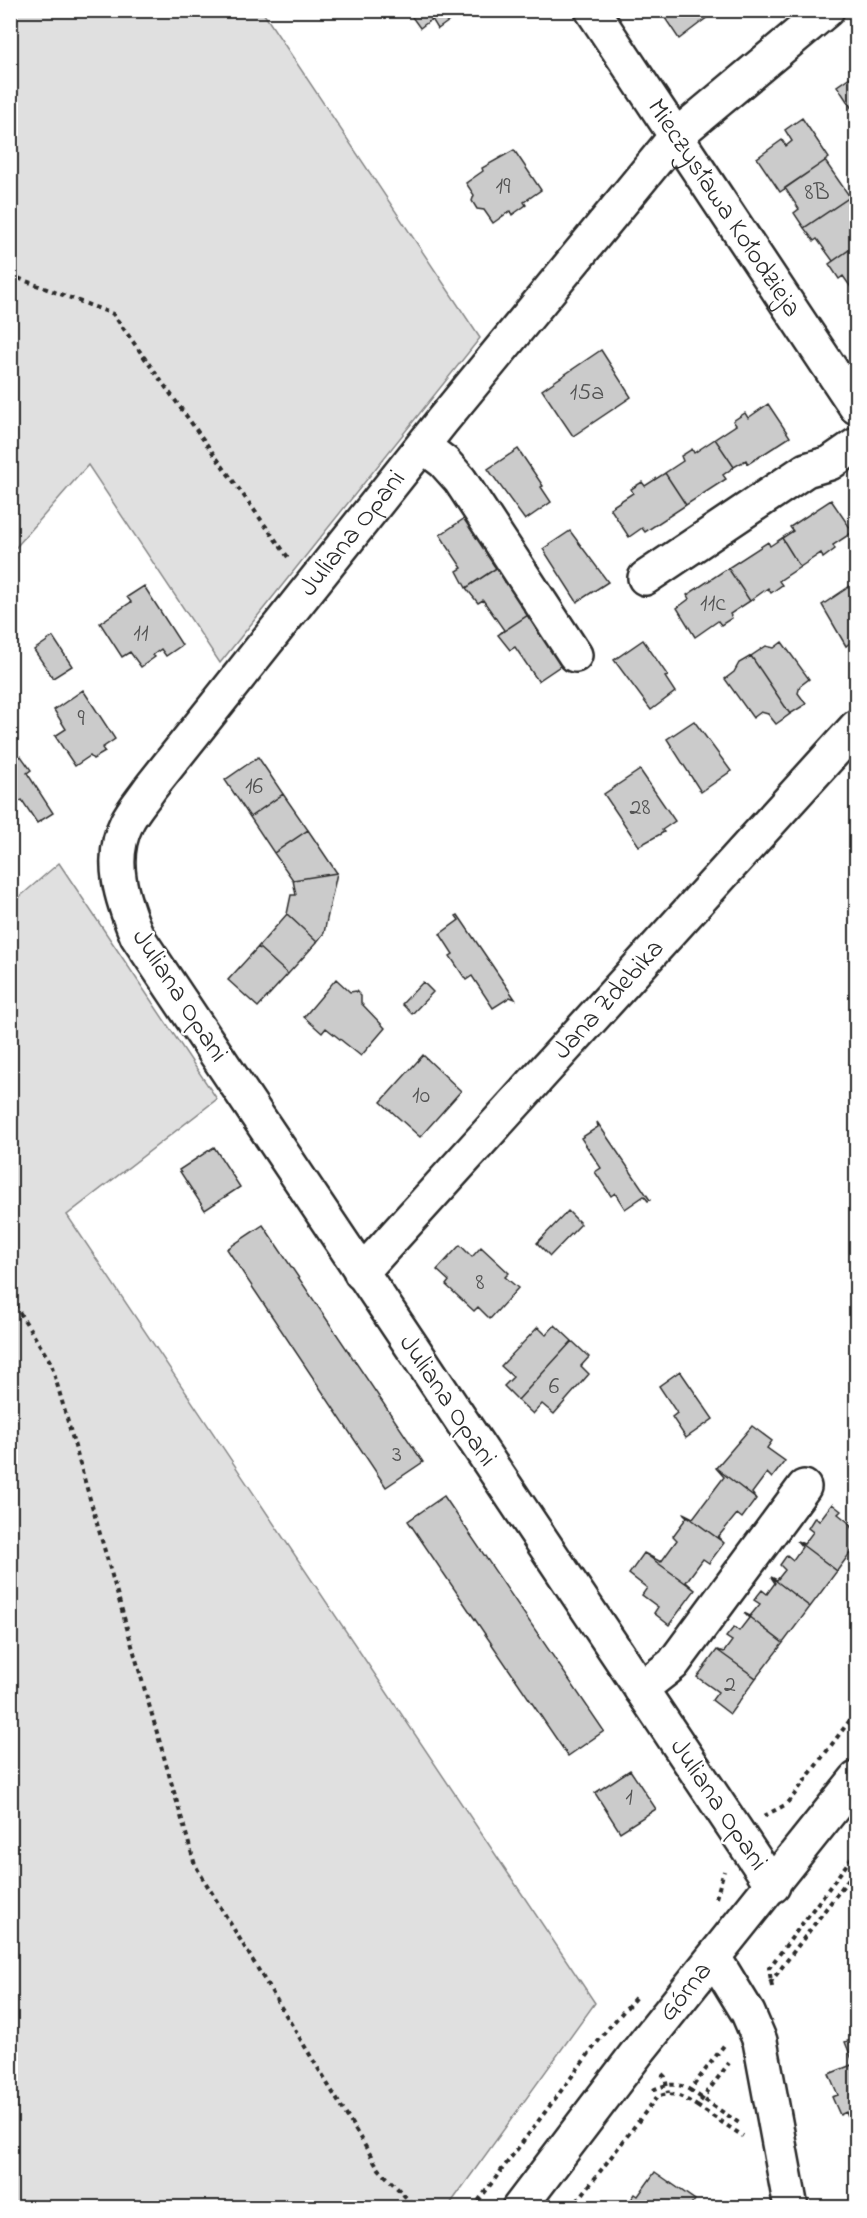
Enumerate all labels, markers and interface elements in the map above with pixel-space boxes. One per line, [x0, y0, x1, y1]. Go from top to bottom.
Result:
street label: Mieczysława Kołodzieja [637, 91, 811, 325]
house number: 19 [496, 170, 511, 205]
house number: 8B [804, 176, 830, 211]
house number: 15a [570, 376, 604, 411]
street label: Juliana Opani [290, 462, 415, 605]
house number: 11c [700, 587, 726, 622]
house number: 11 [133, 617, 149, 652]
house number: 9 [77, 702, 85, 737]
house number: 16 [245, 770, 264, 805]
house number: 28 [630, 791, 650, 826]
street label: Juliana Opani [121, 921, 237, 1071]
street label: Jana Zdebika [544, 931, 674, 1069]
house number: 10 [412, 1079, 430, 1114]
house number: 8 [476, 1266, 485, 1301]
street label: Juliana Opani [388, 1327, 506, 1475]
house number: 6 [549, 1370, 560, 1405]
house number: 3 [392, 1438, 402, 1473]
house number: 2 [724, 1668, 736, 1703]
street label: Juliana Opani [659, 1731, 777, 1879]
house number: 1 [625, 1781, 633, 1816]
street label: Górna [649, 1953, 722, 2030]

